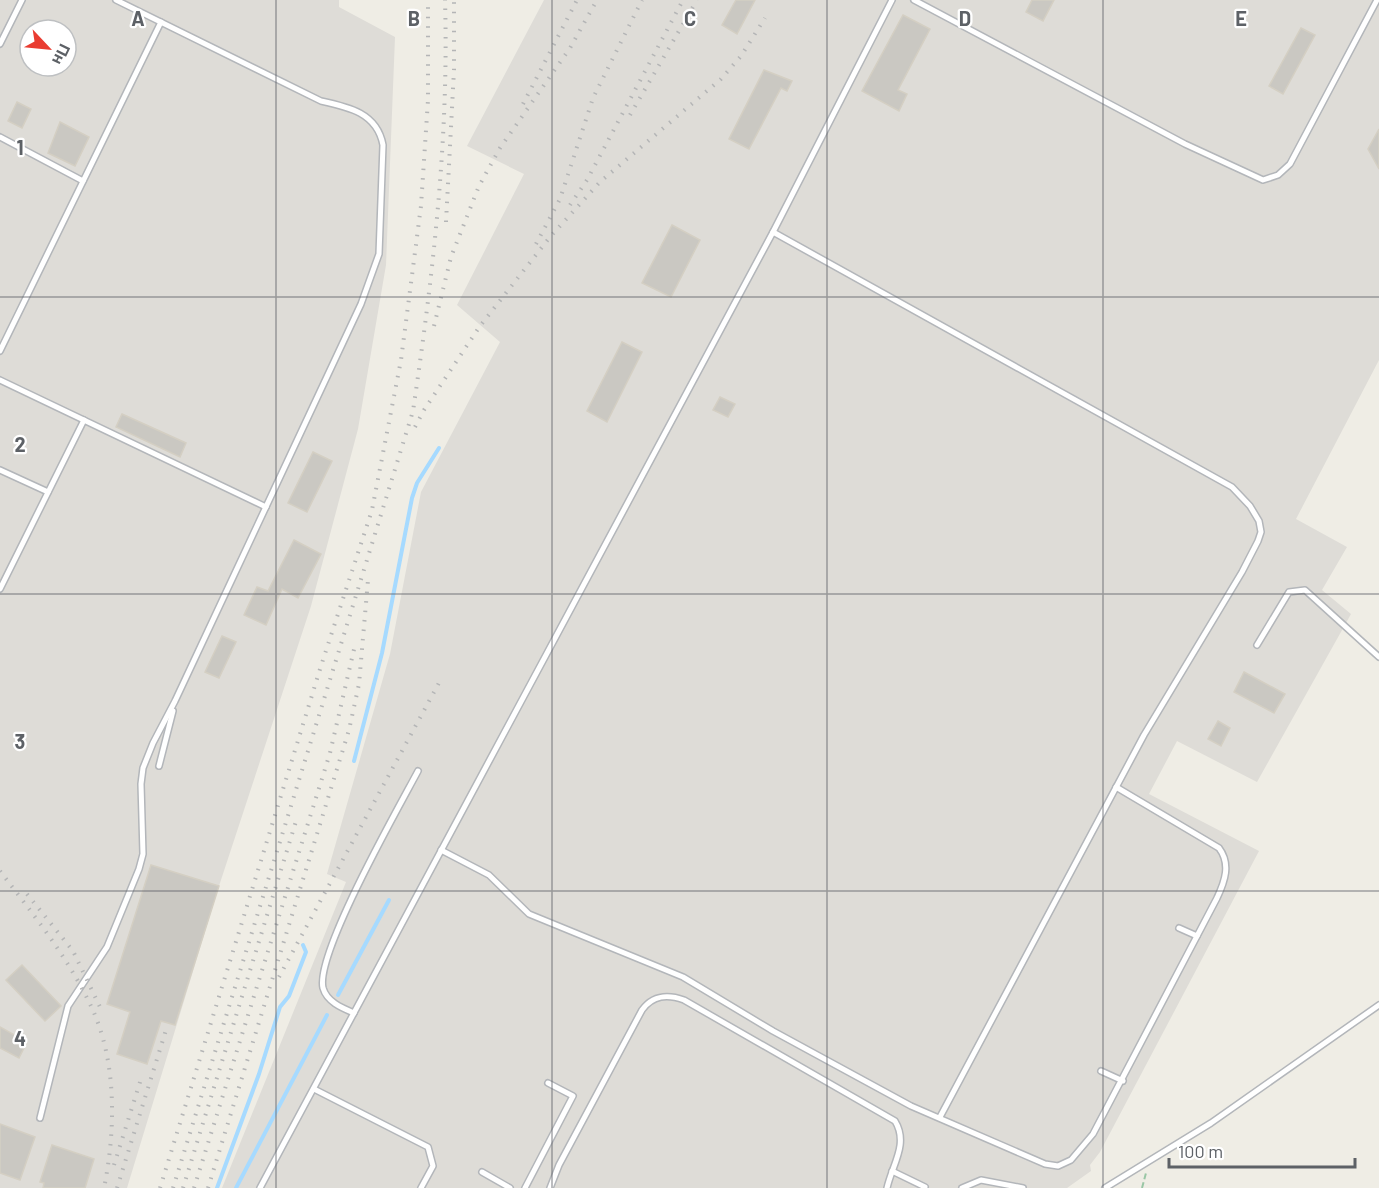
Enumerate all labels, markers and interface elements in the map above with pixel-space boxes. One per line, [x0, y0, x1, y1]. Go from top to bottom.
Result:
text: A [131, 6, 145, 30]
text: B [408, 6, 420, 30]
text: C [684, 6, 696, 30]
text: D [959, 6, 971, 30]
text: E [1235, 6, 1247, 30]
north arrow [18, 18, 78, 78]
text: Пн [49, 41, 75, 68]
text: 1 [16, 135, 24, 159]
text: 2 [14, 432, 26, 456]
text: 3 [15, 729, 25, 753]
text: 4 [14, 1026, 26, 1050]
scale bar [1169, 1131, 1355, 1169]
text: 100 m [1178, 1140, 1223, 1162]

